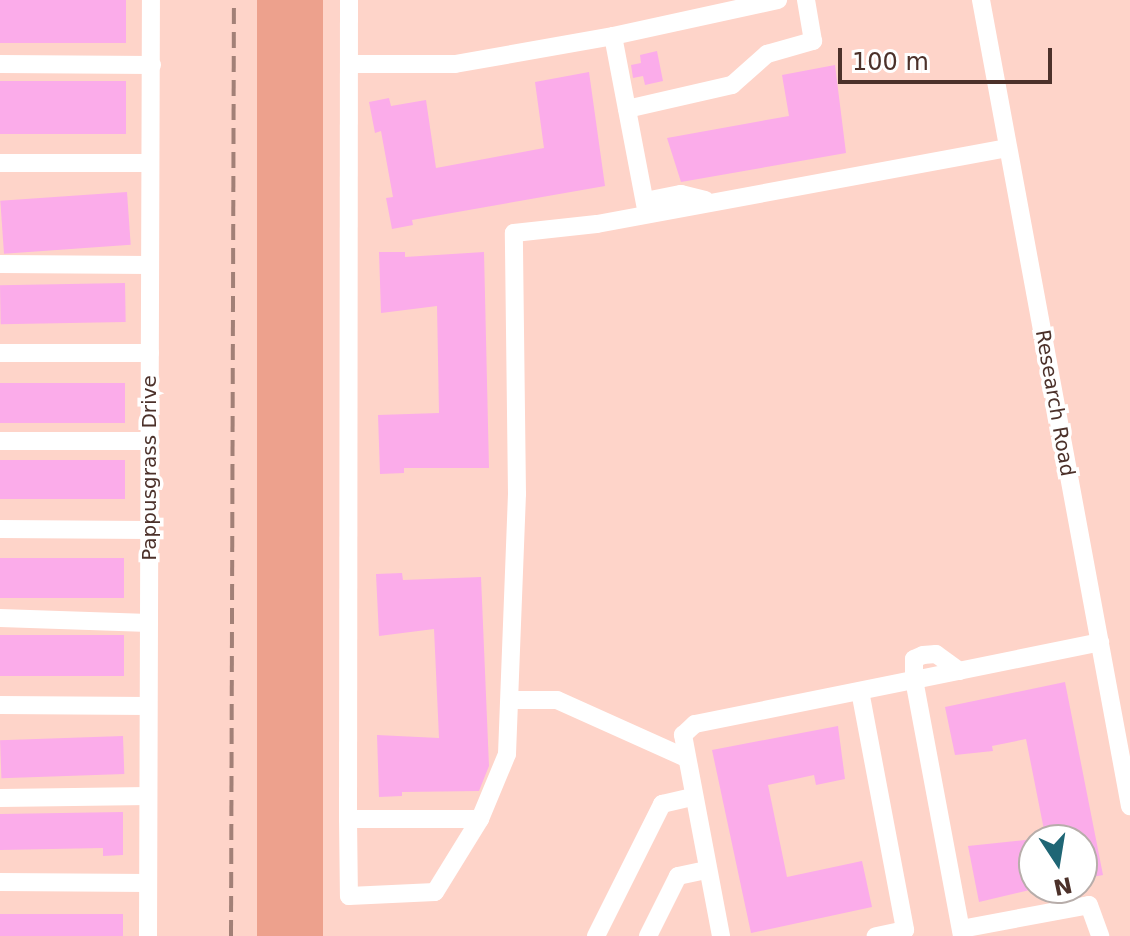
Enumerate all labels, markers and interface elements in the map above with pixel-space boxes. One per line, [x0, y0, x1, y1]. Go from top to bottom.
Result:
scale bar [842, 32, 1056, 82]
text: 100 m [852, 48, 929, 76]
street label: Research Road [1030, 328, 1080, 478]
street label: Pappusgrass Drive [137, 375, 161, 561]
north arrow [1018, 824, 1098, 904]
text: N [1051, 872, 1074, 900]

